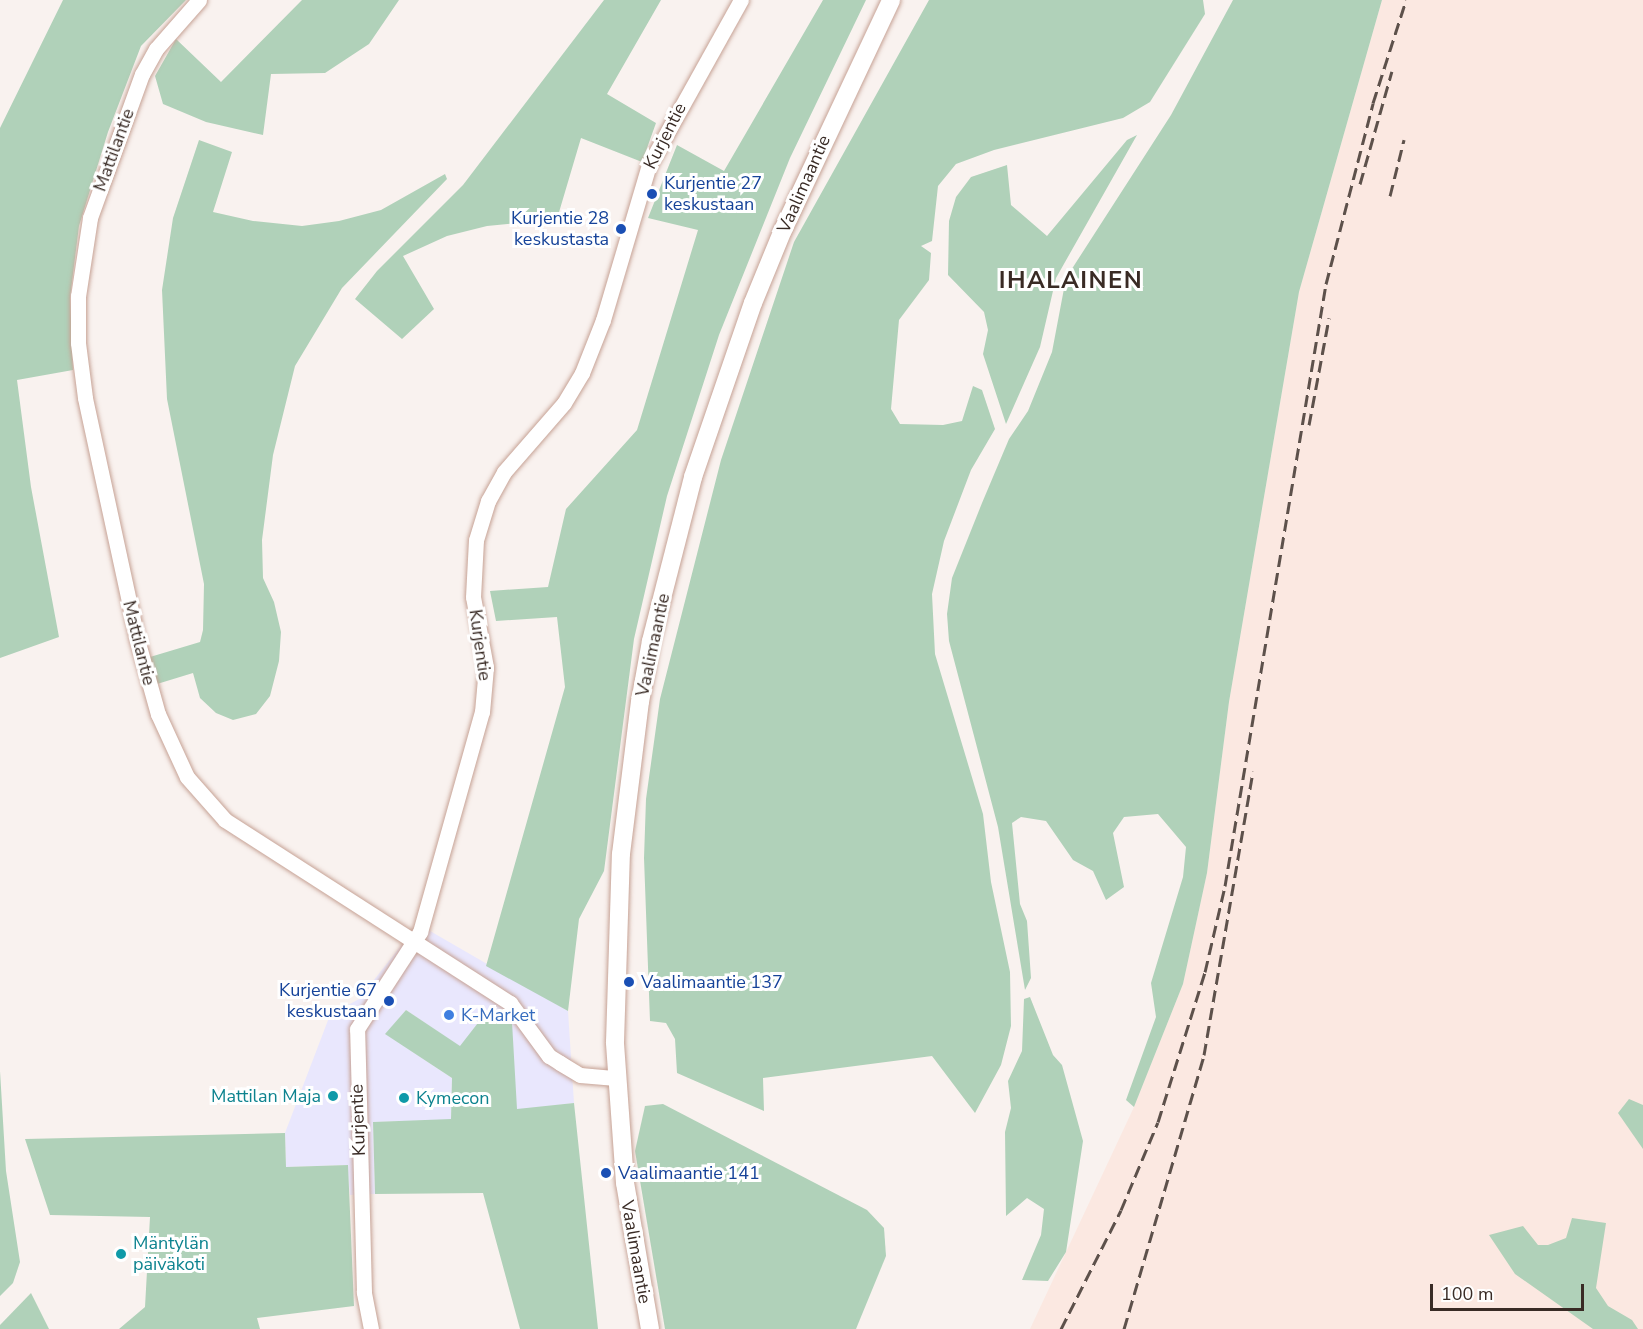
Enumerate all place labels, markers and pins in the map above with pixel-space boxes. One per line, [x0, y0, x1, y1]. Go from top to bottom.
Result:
place label: Kurjentie 27 keskustaan [664, 173, 762, 216]
marker: Kurjentie 27 keskustaan [645, 187, 659, 201]
place label: Kurjentie 28 keskustasta [511, 208, 609, 250]
marker: Kurjentie 28 keskustasta [614, 222, 628, 236]
place label: Vaalimaantie 137 [641, 971, 783, 993]
marker: Vaalimaantie 137 [622, 975, 636, 989]
place label: Kurjentie 67 keskustaan [279, 980, 377, 1022]
marker: Kurjentie 67 keskustaan [382, 994, 396, 1008]
place label: K-Market [461, 1004, 535, 1026]
marker: K-Market [442, 1008, 456, 1022]
place label: Mattilan Maja [211, 1085, 321, 1107]
place label: Kymecon [416, 1087, 489, 1109]
marker: Mattilan Maja [326, 1089, 340, 1103]
marker: Kymecon [397, 1091, 411, 1105]
place label: Vaalimaantie 141 [618, 1162, 760, 1184]
marker: Vaalimaantie 141 [599, 1166, 613, 1180]
place label: Mäntylän päiväkoti [133, 1233, 209, 1276]
marker: Mäntylän päiväkoti [114, 1247, 128, 1261]

